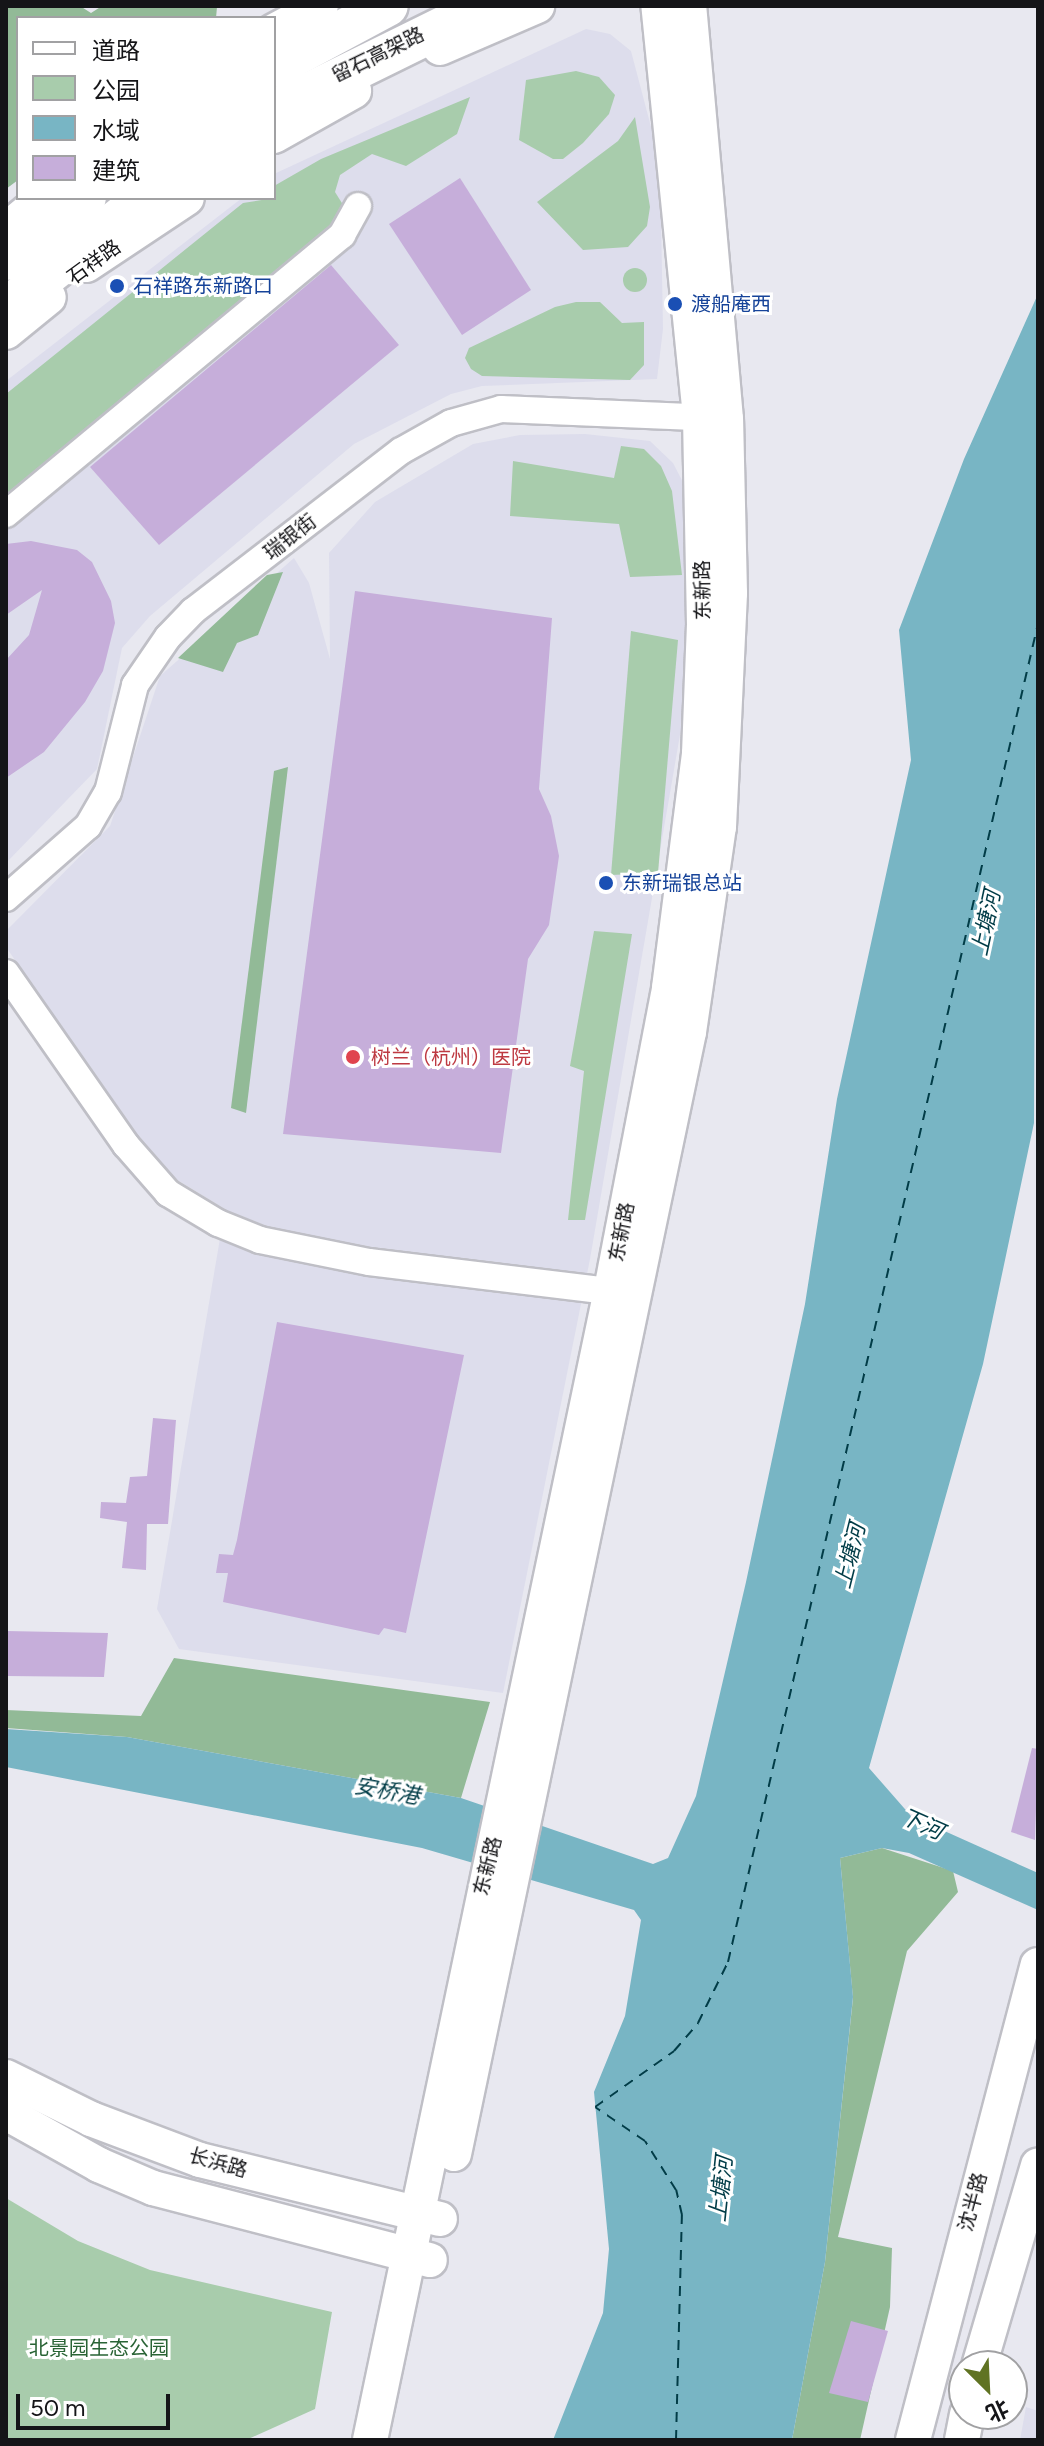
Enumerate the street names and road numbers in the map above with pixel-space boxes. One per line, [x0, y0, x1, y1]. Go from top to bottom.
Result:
street label: 留石高架路 [328, 22, 428, 88]
street label: 石祥路 [63, 235, 125, 289]
street label: 瑞银街 [259, 509, 321, 565]
street label: 东新路 [690, 560, 716, 620]
street label: 东新路 [604, 1200, 640, 1264]
street label: 东新路 [469, 1834, 507, 1898]
street label: 长浜路 [186, 2143, 250, 2183]
street label: 沈半路 [954, 2170, 992, 2234]

